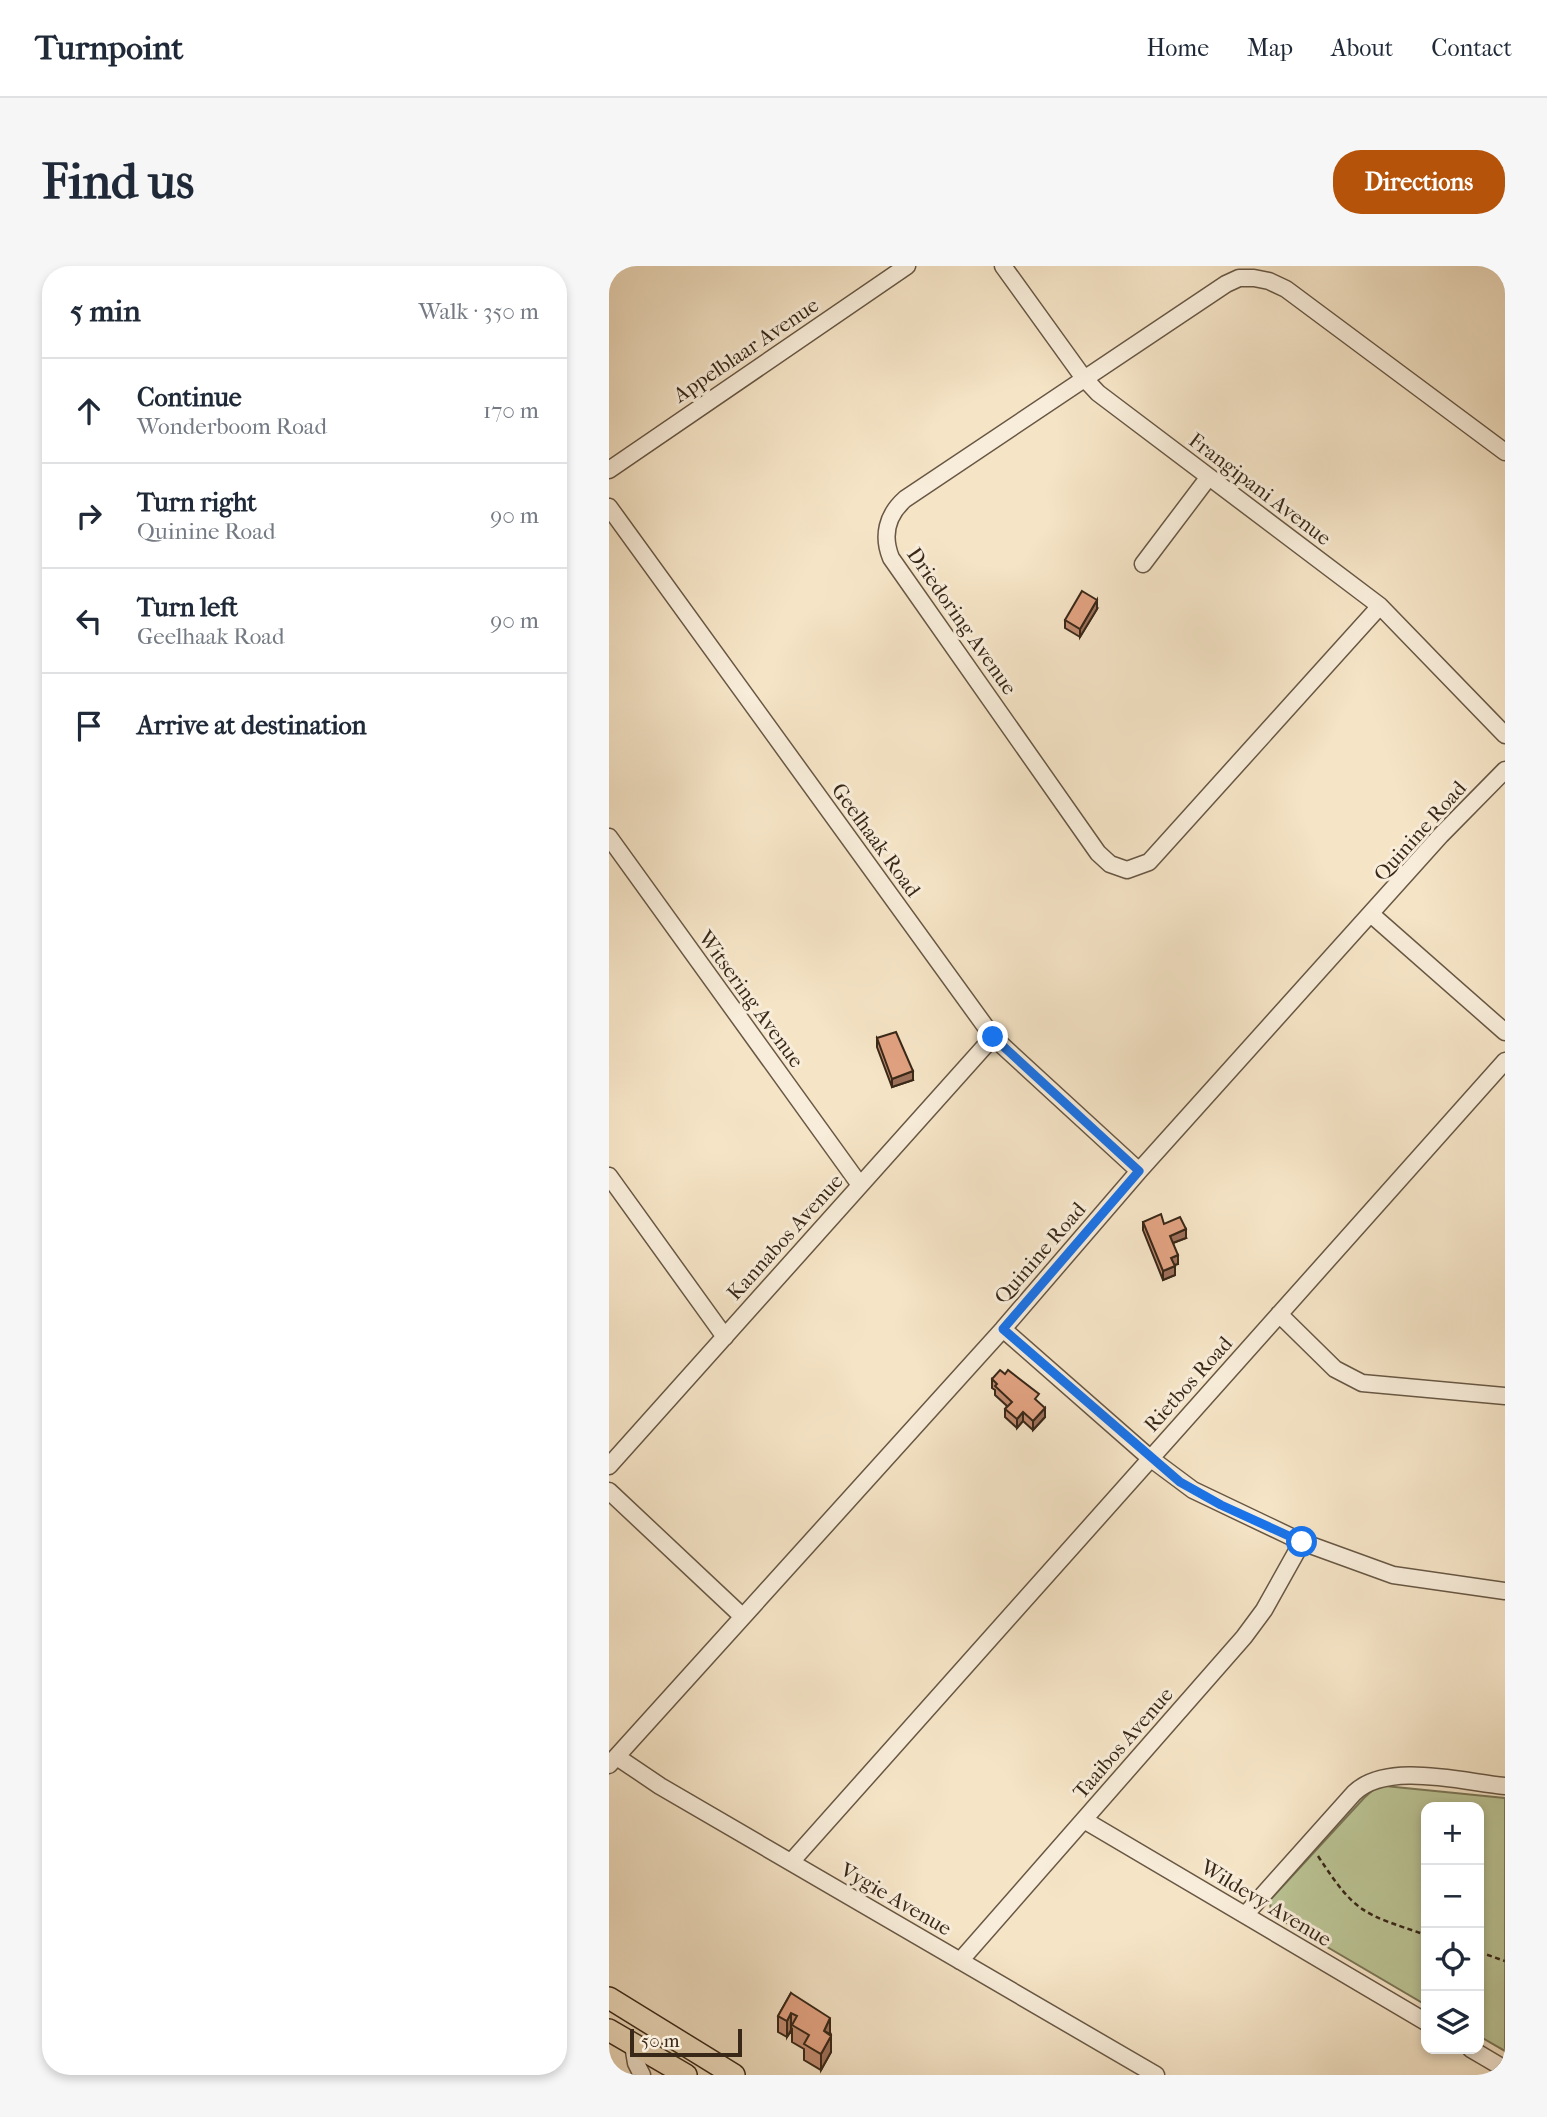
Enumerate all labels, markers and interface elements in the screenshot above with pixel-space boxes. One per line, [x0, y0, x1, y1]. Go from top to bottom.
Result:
text: Turnpoint [35, 29, 183, 68]
text: Home [1147, 34, 1209, 62]
text: Map [1247, 34, 1293, 62]
text: About [1331, 34, 1393, 62]
text: Contact [1431, 34, 1512, 62]
button: Directions [1333, 150, 1505, 214]
text: Find us [42, 153, 194, 211]
street label: Appelblaar Avenue [668, 293, 823, 408]
text: 5 min [70, 294, 141, 329]
text: Walk · 350 m [419, 298, 539, 325]
text: Continue [137, 382, 242, 413]
icon: ahead [70, 392, 108, 430]
text: 170 m [483, 397, 539, 424]
text: Wonderboom Road [137, 413, 327, 440]
street label: Frangipani Avenue [1184, 428, 1336, 550]
text: Turn right [137, 487, 257, 518]
icon: right [70, 497, 108, 535]
text: 90 m [490, 502, 539, 529]
text: Quinine Road [137, 518, 275, 545]
street label: Driedoring Avenue [902, 543, 1022, 699]
text: Turn left [137, 592, 238, 623]
icon: left [70, 602, 108, 640]
text: 90 m [490, 607, 539, 634]
text: Geelhaak Road [137, 623, 284, 650]
icon: arrive [70, 707, 108, 745]
text: Arrive at destination [137, 710, 367, 741]
street label: Quinine Road [1369, 776, 1472, 886]
street label: Geelhaak Road [827, 778, 926, 902]
street label: Witsering Avenue [693, 925, 809, 1072]
route end [977, 1021, 1008, 1052]
street label: Kannabos Avenue [722, 1169, 848, 1305]
street label: Quinine Road [989, 1197, 1091, 1309]
street label: Rietbos Road [1139, 1331, 1237, 1437]
route start [1286, 1526, 1317, 1557]
street label: Taaibos Avenue [1068, 1682, 1178, 1804]
map controls [1421, 1802, 1484, 2054]
button: + [1421, 1802, 1484, 1865]
street label: Wildevy Avenue [1196, 1854, 1336, 1951]
street label: Vygie Avenue [835, 1857, 956, 1940]
button: − [1421, 1865, 1484, 1928]
button: locate [1421, 1928, 1484, 1991]
button: layers [1421, 1991, 1484, 2054]
scale bar [630, 2026, 742, 2058]
text: 50 m [641, 2030, 680, 2052]

